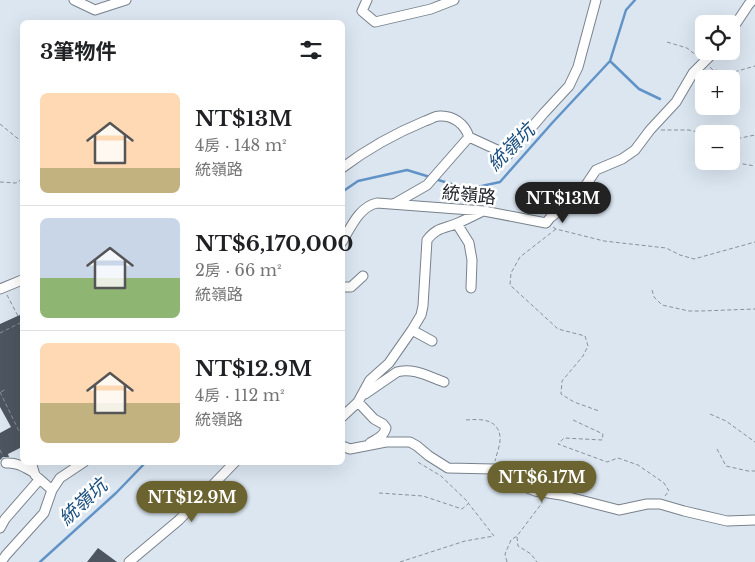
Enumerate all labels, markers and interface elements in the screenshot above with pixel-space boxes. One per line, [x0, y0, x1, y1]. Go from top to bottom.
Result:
map controls [695, 15, 740, 170]
button: locate [695, 15, 740, 60]
icon: filters [297, 36, 325, 64]
text: 3筆物件 [40, 39, 116, 65]
button: + [695, 70, 740, 115]
text: NT$13M [195, 106, 292, 132]
icon: home [80, 113, 140, 173]
water label: 統嶺坑 [483, 117, 541, 175]
button: − [695, 125, 740, 170]
text: 4房 · 148 m² [195, 135, 287, 155]
text: 統嶺路 [195, 159, 243, 179]
street label: 統嶺路 [441, 181, 497, 209]
pin: NT$13M [522, 182, 604, 224]
text: NT$13M [526, 188, 600, 208]
text: NT$6,170,000 [195, 231, 353, 257]
icon: home [80, 238, 140, 298]
text: 2房 · 66 m² [195, 260, 282, 280]
text: 統嶺路 [195, 284, 243, 304]
text: NT$12.9M [195, 356, 312, 382]
icon: home [80, 363, 140, 423]
text: 4房 · 112 m² [195, 385, 285, 405]
text: 統嶺路 [195, 409, 243, 429]
pin: NT$6.17M [490, 460, 594, 503]
text: NT$6.17M [498, 467, 586, 487]
water label: 統嶺坑 [54, 472, 114, 530]
pin: NT$12.9M [140, 480, 244, 523]
text: NT$12.9M [147, 487, 237, 507]

